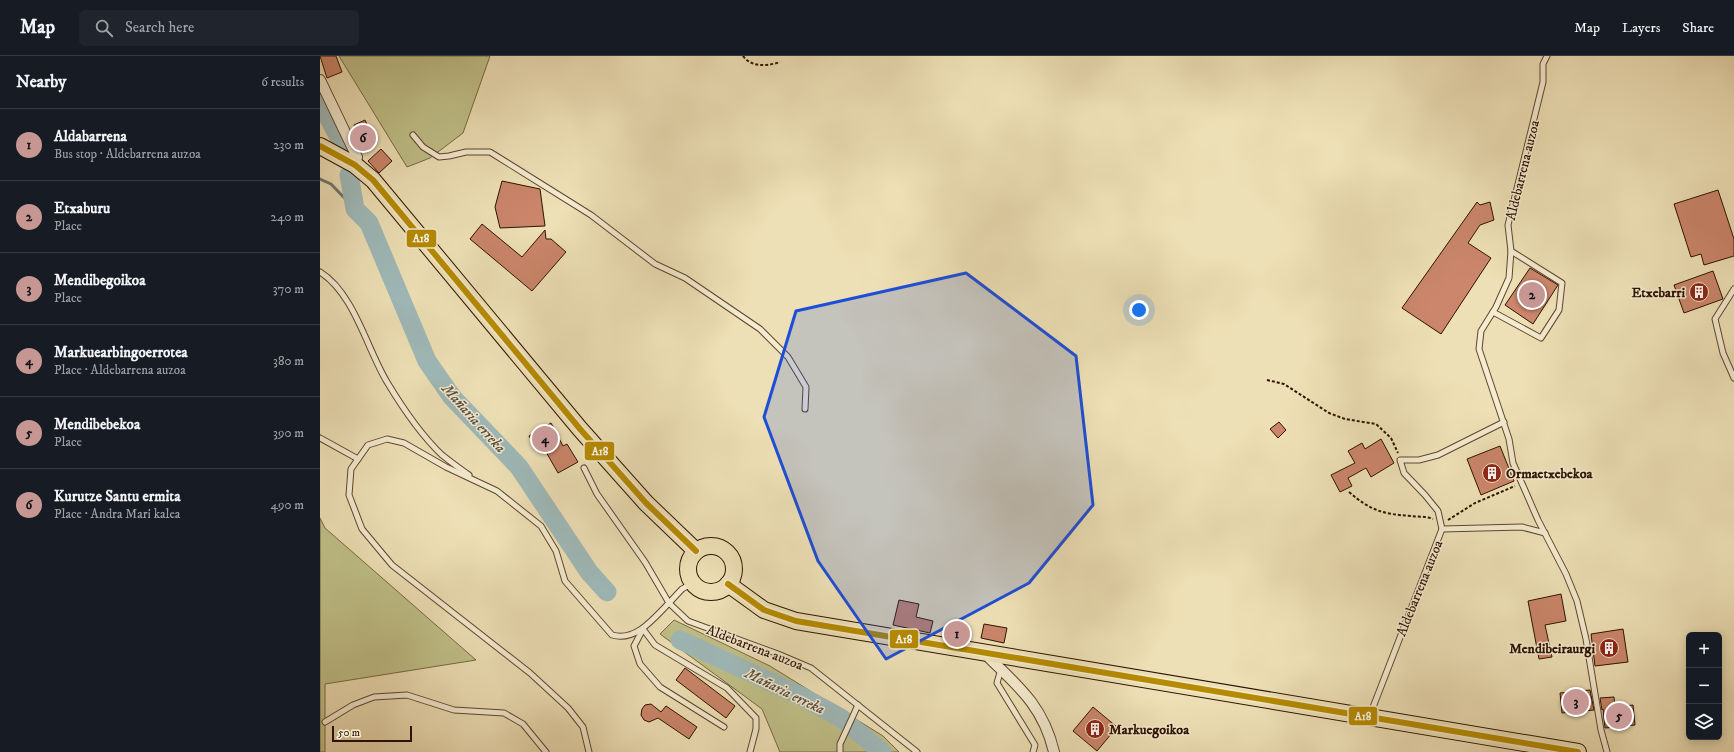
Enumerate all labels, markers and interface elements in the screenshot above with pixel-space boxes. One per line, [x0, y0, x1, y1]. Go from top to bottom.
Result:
search box [79, 10, 359, 46]
text: Map [20, 16, 55, 39]
icon: search [93, 17, 115, 39]
text: Search here [125, 18, 194, 37]
text: Map [1574, 19, 1600, 37]
text: Layers [1622, 19, 1660, 37]
text: Share [1682, 19, 1714, 37]
text: Nearby [16, 71, 66, 93]
text: 6 results [261, 74, 304, 90]
street label: Aldebarrena auzoa [1502, 118, 1544, 222]
pin: 6 [350, 123, 376, 153]
text: Aldabarrena [54, 127, 127, 146]
text: 1 [27, 137, 31, 153]
text: 230 m [273, 137, 304, 153]
text: Bus stop · Aldebarrena auzoa [54, 146, 201, 162]
text: Etxaburu [54, 199, 110, 218]
text: 2 [26, 209, 32, 225]
text: 240 m [271, 209, 304, 225]
text: Place [54, 218, 82, 234]
line badge: A18 [406, 229, 437, 248]
text: A18 [412, 232, 430, 246]
text: Mendibegoikoa [54, 271, 146, 290]
pin: 2 [1519, 280, 1545, 310]
text: 3 [27, 281, 31, 297]
text: 370 m [273, 281, 304, 297]
building icon: Etxebarri [1688, 281, 1710, 303]
place label: Etxebarri [1631, 284, 1685, 302]
text: Place [54, 290, 82, 306]
your location [1129, 300, 1149, 320]
text: Markuearbingoerrotea [54, 343, 188, 362]
text: 4 [25, 353, 33, 369]
text: 380 m [273, 353, 304, 369]
text: Place · Aldebarrena auzoa [54, 362, 186, 378]
water label: Mañaria erreka [437, 379, 510, 457]
text: Mendibebekoa [54, 415, 140, 434]
pin: 4 [532, 424, 558, 454]
text: 5 [26, 425, 32, 441]
text: 390 m [273, 425, 304, 441]
text: Place [54, 434, 82, 450]
line badge: A18 [584, 441, 615, 461]
text: A18 [591, 445, 609, 459]
building icon: Ormaetxebekoa [1481, 462, 1503, 484]
place label: Ormaetxebekoa [1506, 465, 1593, 483]
text: Kurutze Santu ermita [54, 487, 181, 506]
text: 6 [26, 497, 32, 513]
text: 490 m [270, 497, 304, 513]
text: Place · Andra Mari kalea [54, 506, 180, 522]
street label: Aldebarrena auzoa [1392, 537, 1447, 639]
pin: 1 [944, 619, 970, 649]
street label: Aldebarrena auzoa [704, 621, 806, 675]
line badge: A18 [889, 629, 919, 649]
map controls [1686, 632, 1722, 740]
button: + [1686, 632, 1722, 668]
text: A18 [895, 633, 913, 647]
building icon: Mendibeiraurgi [1598, 637, 1620, 659]
place label: Mendibeiraurgi [1509, 640, 1595, 658]
water label: Mañaria erreka [741, 664, 828, 719]
button: − [1686, 668, 1722, 704]
pin: 3 [1563, 687, 1589, 717]
pin: 5 [1606, 701, 1632, 731]
button: layers [1686, 704, 1722, 740]
line badge: A18 [1348, 706, 1378, 726]
text: A18 [1354, 710, 1372, 724]
building icon: Markuegoikoa [1084, 718, 1106, 740]
place label: Markuegoikoa [1109, 721, 1190, 739]
scale bar [332, 724, 412, 743]
text: 50 m [338, 726, 360, 740]

